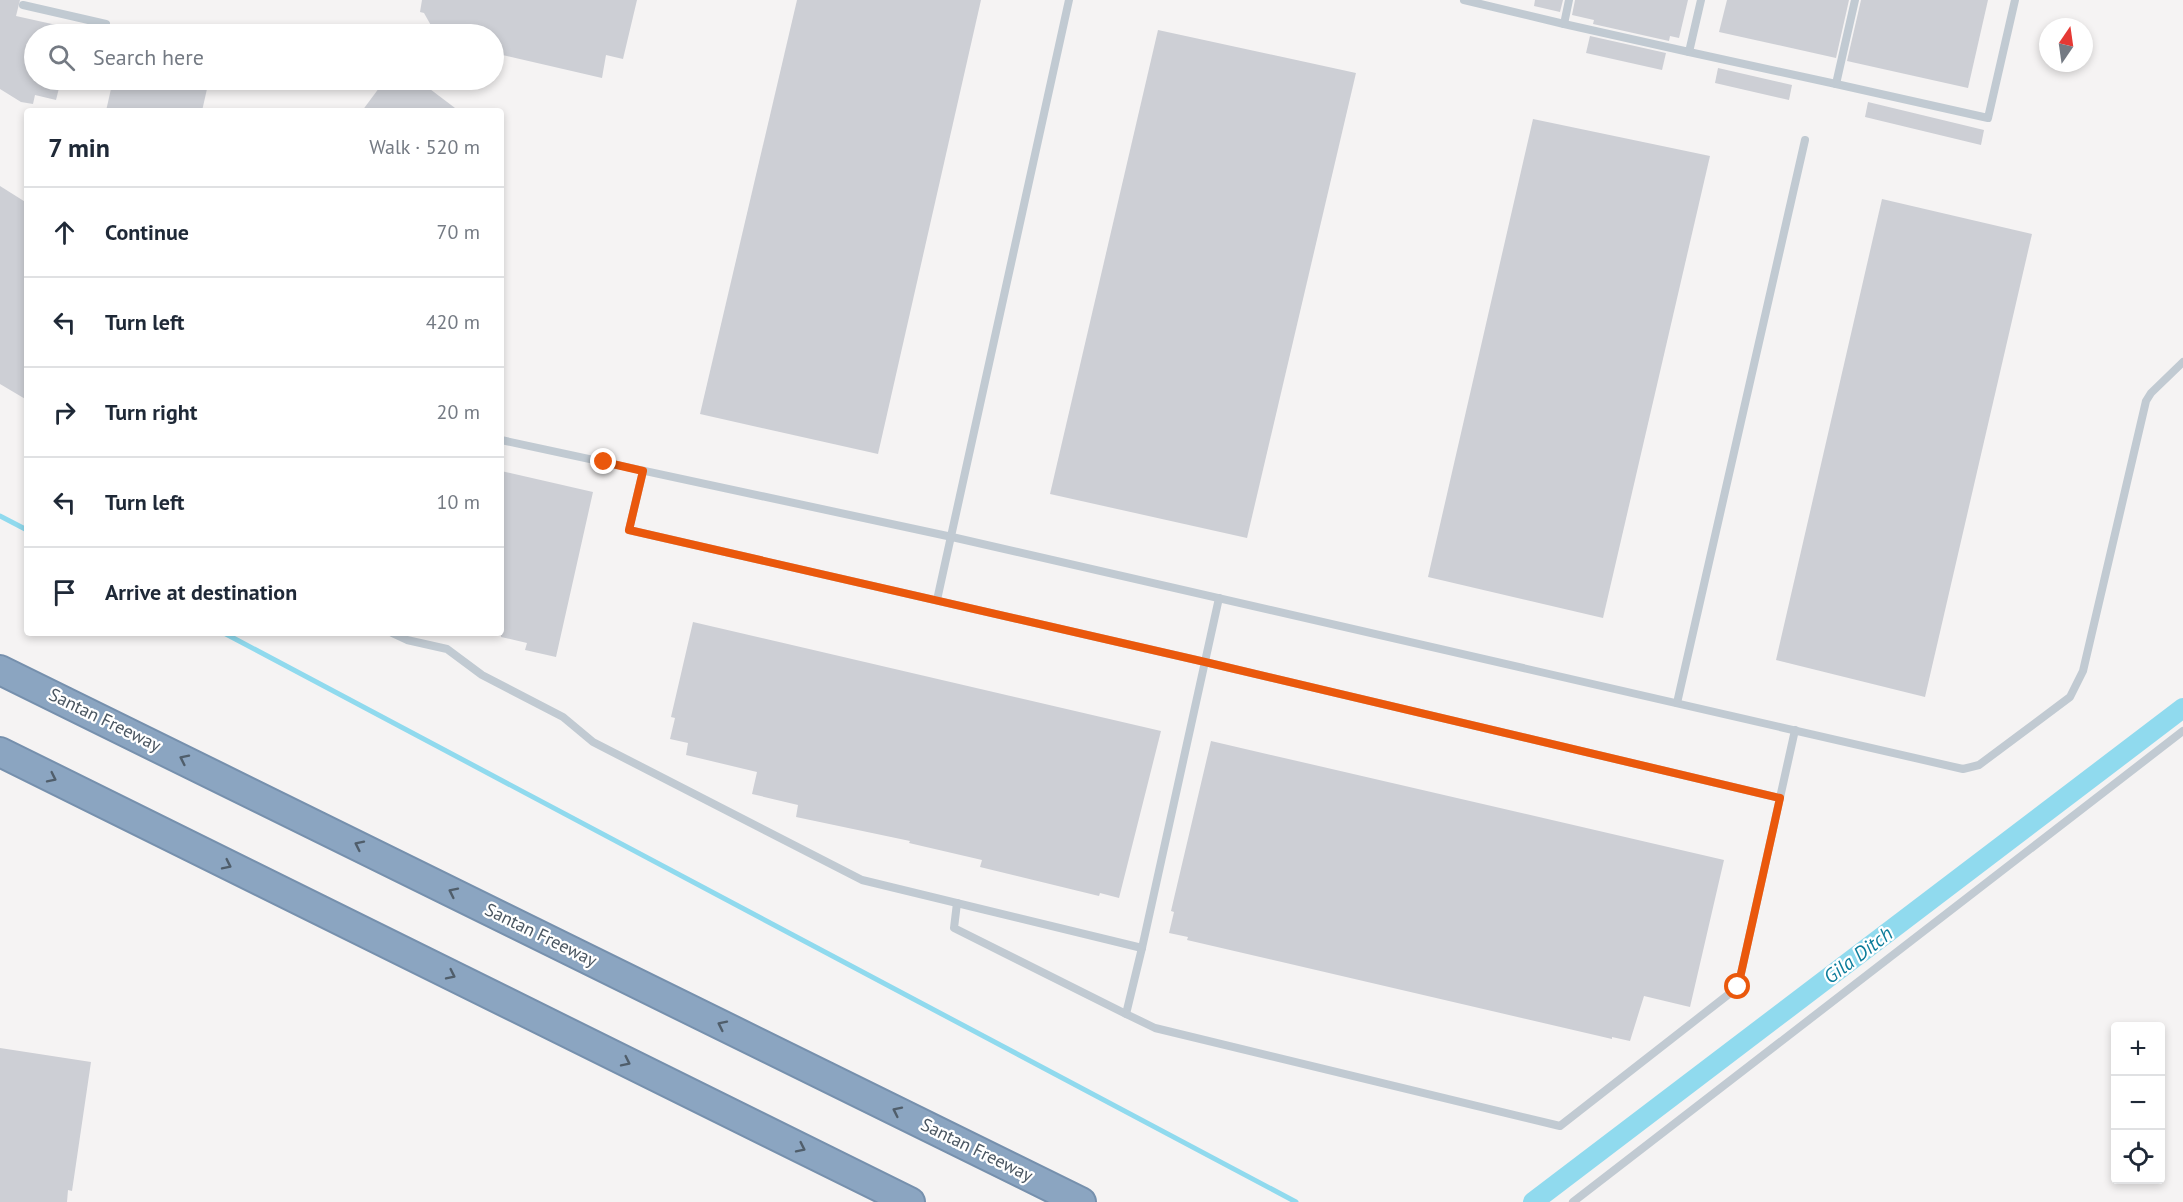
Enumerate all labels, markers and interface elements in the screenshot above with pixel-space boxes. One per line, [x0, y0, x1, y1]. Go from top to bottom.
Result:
north arrow [2039, 18, 2093, 72]
search box [24, 24, 504, 90]
icon: search [45, 41, 78, 74]
text: Search here [93, 43, 204, 71]
text: 7 min [48, 131, 110, 164]
text: Walk · 520 m [369, 134, 480, 160]
icon: ahead [48, 216, 81, 249]
text: Continue [105, 218, 189, 246]
text: 70 m [437, 219, 480, 245]
icon: left [48, 306, 81, 339]
text: Turn left [105, 308, 185, 336]
text: 420 m [426, 309, 480, 335]
icon: right [48, 396, 81, 429]
text: Turn right [105, 398, 197, 426]
text: 20 m [437, 399, 480, 425]
route end [590, 448, 616, 474]
icon: left [48, 486, 81, 519]
text: Turn left [105, 488, 185, 516]
text: 10 m [437, 489, 480, 515]
icon: arrive [48, 576, 81, 609]
text: Arrive at destination [105, 578, 297, 606]
street label: Santan Freeway [45, 682, 166, 757]
one-way arrow [179, 755, 190, 766]
one-way arrow [46, 771, 57, 783]
one-way arrow [354, 841, 365, 853]
one-way arrow [221, 857, 232, 869]
one-way arrow [449, 888, 460, 899]
street label: Santan Freeway [481, 897, 602, 972]
water label: Gila Ditch [1818, 920, 1898, 990]
one-way arrow [445, 968, 456, 980]
route start [1724, 973, 1750, 999]
one-way arrow [718, 1020, 729, 1032]
map controls [2111, 1022, 2165, 1184]
button: + [2111, 1022, 2165, 1076]
one-way arrow [620, 1054, 631, 1066]
button: − [2111, 1076, 2165, 1130]
one-way arrow [893, 1107, 904, 1118]
street label: Santan Freeway [917, 1112, 1038, 1187]
button: locate [2111, 1130, 2165, 1184]
one-way arrow [795, 1141, 805, 1152]

